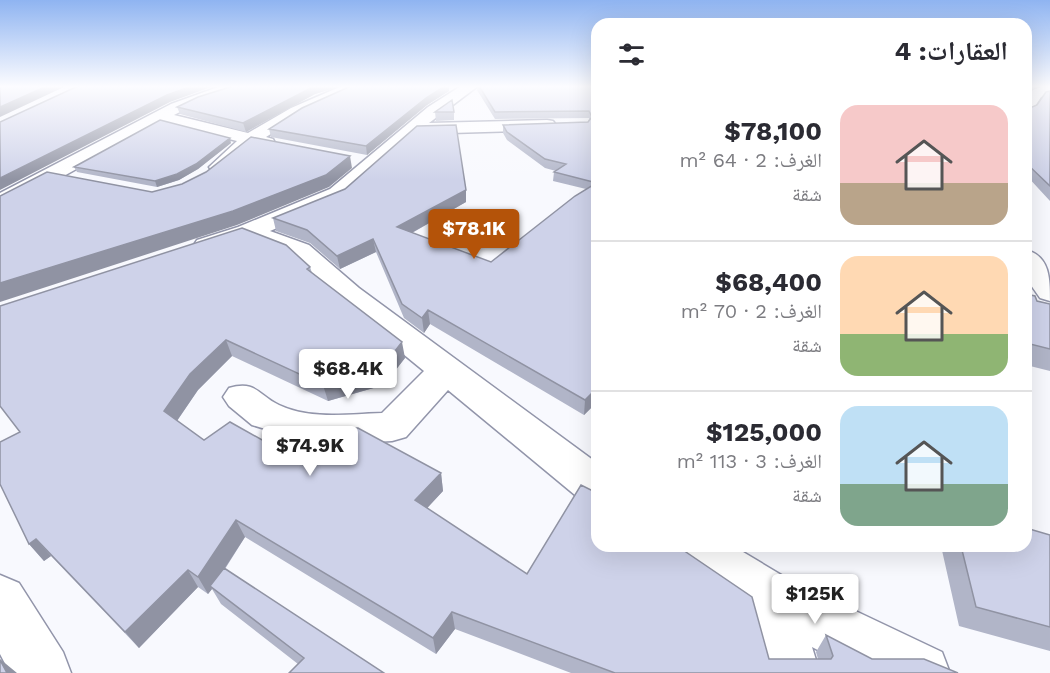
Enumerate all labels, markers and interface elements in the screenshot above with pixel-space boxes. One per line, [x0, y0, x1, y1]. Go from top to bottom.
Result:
text: العقارات: 4 [895, 36, 1008, 66]
icon: filters [615, 38, 648, 71]
text: $78,100 [724, 116, 822, 146]
icon: home [888, 129, 960, 201]
text: الغرف: 2 · 64 m² [680, 148, 822, 172]
text: شقة [792, 182, 822, 206]
pin: $78.1K [425, 209, 523, 260]
text: $78.1K [442, 216, 506, 240]
text: $68,400 [715, 267, 822, 297]
icon: home [888, 280, 960, 352]
text: الغرف: 2 · 70 m² [681, 299, 822, 323]
text: شقة [792, 333, 822, 357]
pin: $68.4K [299, 349, 397, 400]
text: $68.4K [313, 356, 383, 380]
text: $125,000 [706, 417, 822, 447]
pin: $74.9K [261, 426, 359, 477]
icon: home [888, 430, 960, 502]
text: $74.9K [276, 433, 344, 457]
text: الغرف: 3 · 113 m² [677, 449, 822, 473]
text: شقة [792, 483, 822, 507]
pin: $125K [773, 574, 857, 625]
text: $125K [786, 581, 844, 605]

